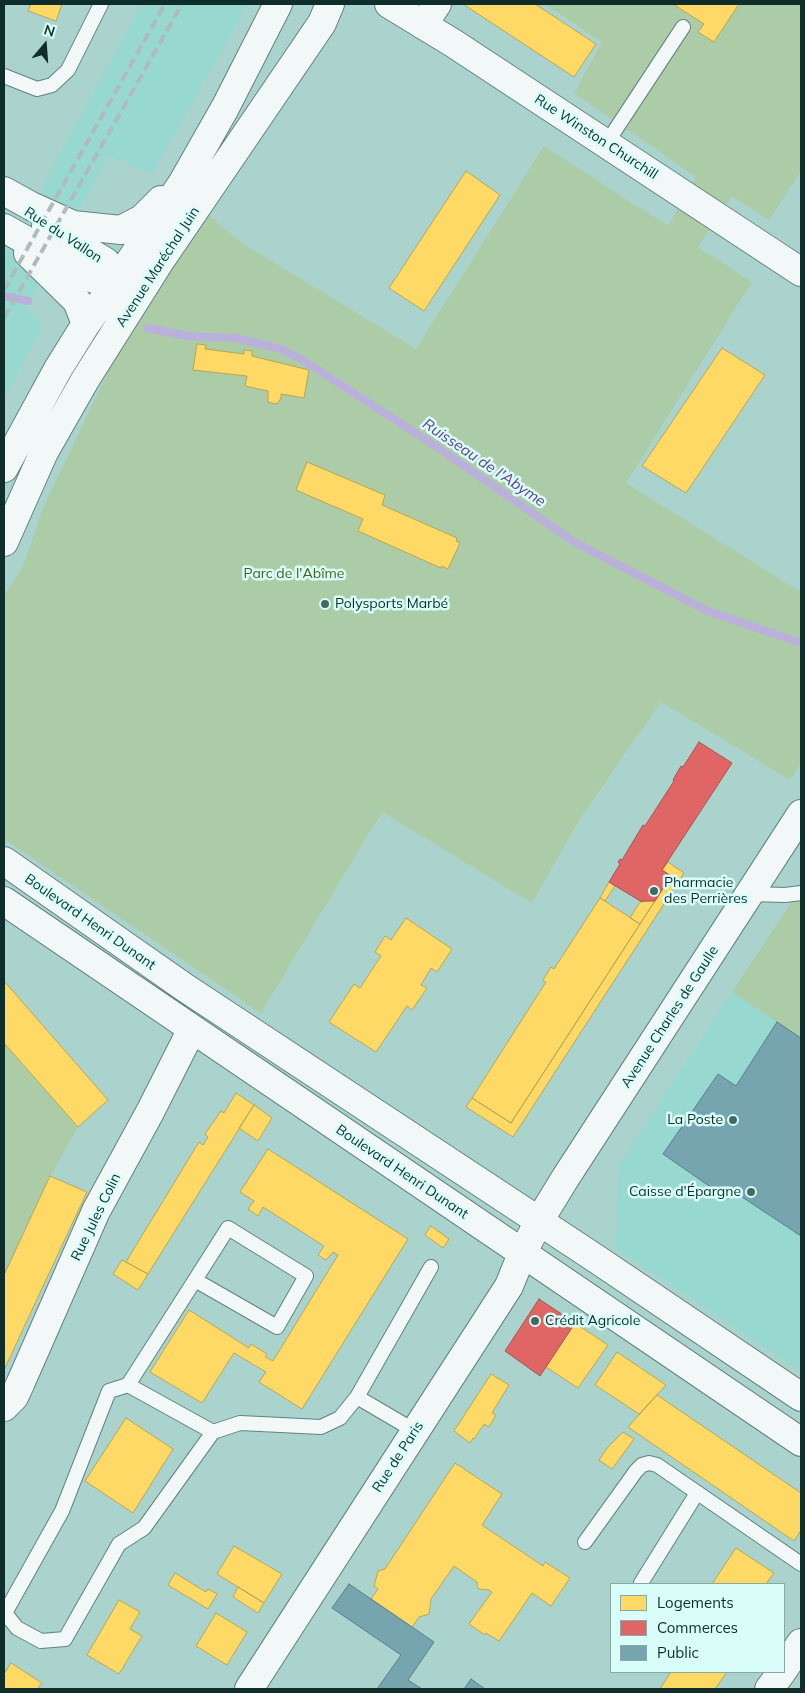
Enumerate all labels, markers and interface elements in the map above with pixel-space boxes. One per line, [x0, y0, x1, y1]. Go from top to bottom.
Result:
north arrow [20, 20, 70, 70]
text: N [42, 21, 57, 41]
street label: Rue Winston Churchill [531, 91, 661, 183]
street label: Rue du Vallon [21, 204, 105, 266]
street label: Avenue Maréchal Juin [113, 204, 203, 330]
water label: Ruisseau de l'Abyme [419, 415, 549, 511]
park label: Parc de l'Abîme [244, 566, 344, 582]
place label: Polysports Marbé [335, 596, 448, 612]
marker: Polysports Marbé [319, 598, 331, 610]
street label: Boulevard Henri Dunant [21, 870, 159, 974]
place label: Pharmacie des Perrières [664, 875, 748, 908]
marker: Pharmacie des Perrières [648, 885, 660, 897]
street label: Avenue Charles de Gaulle [618, 943, 722, 1091]
place label: La Poste [667, 1112, 723, 1128]
marker: La Poste [727, 1114, 739, 1126]
street label: Boulevard Henri Dunant [333, 1121, 471, 1223]
street label: Rue Jules Colin [68, 1171, 124, 1263]
place label: Caisse d'Épargne [629, 1184, 741, 1200]
marker: Caisse d'Épargne [745, 1186, 757, 1198]
place label: Crédit Agricole [545, 1313, 640, 1329]
marker: Crédit Agricole [529, 1315, 541, 1327]
street label: Rue de Paris [369, 1418, 427, 1496]
legend [610, 1583, 785, 1673]
text: Logements [657, 1593, 734, 1612]
text: Commerces [657, 1618, 738, 1637]
text: Public [657, 1643, 699, 1662]

